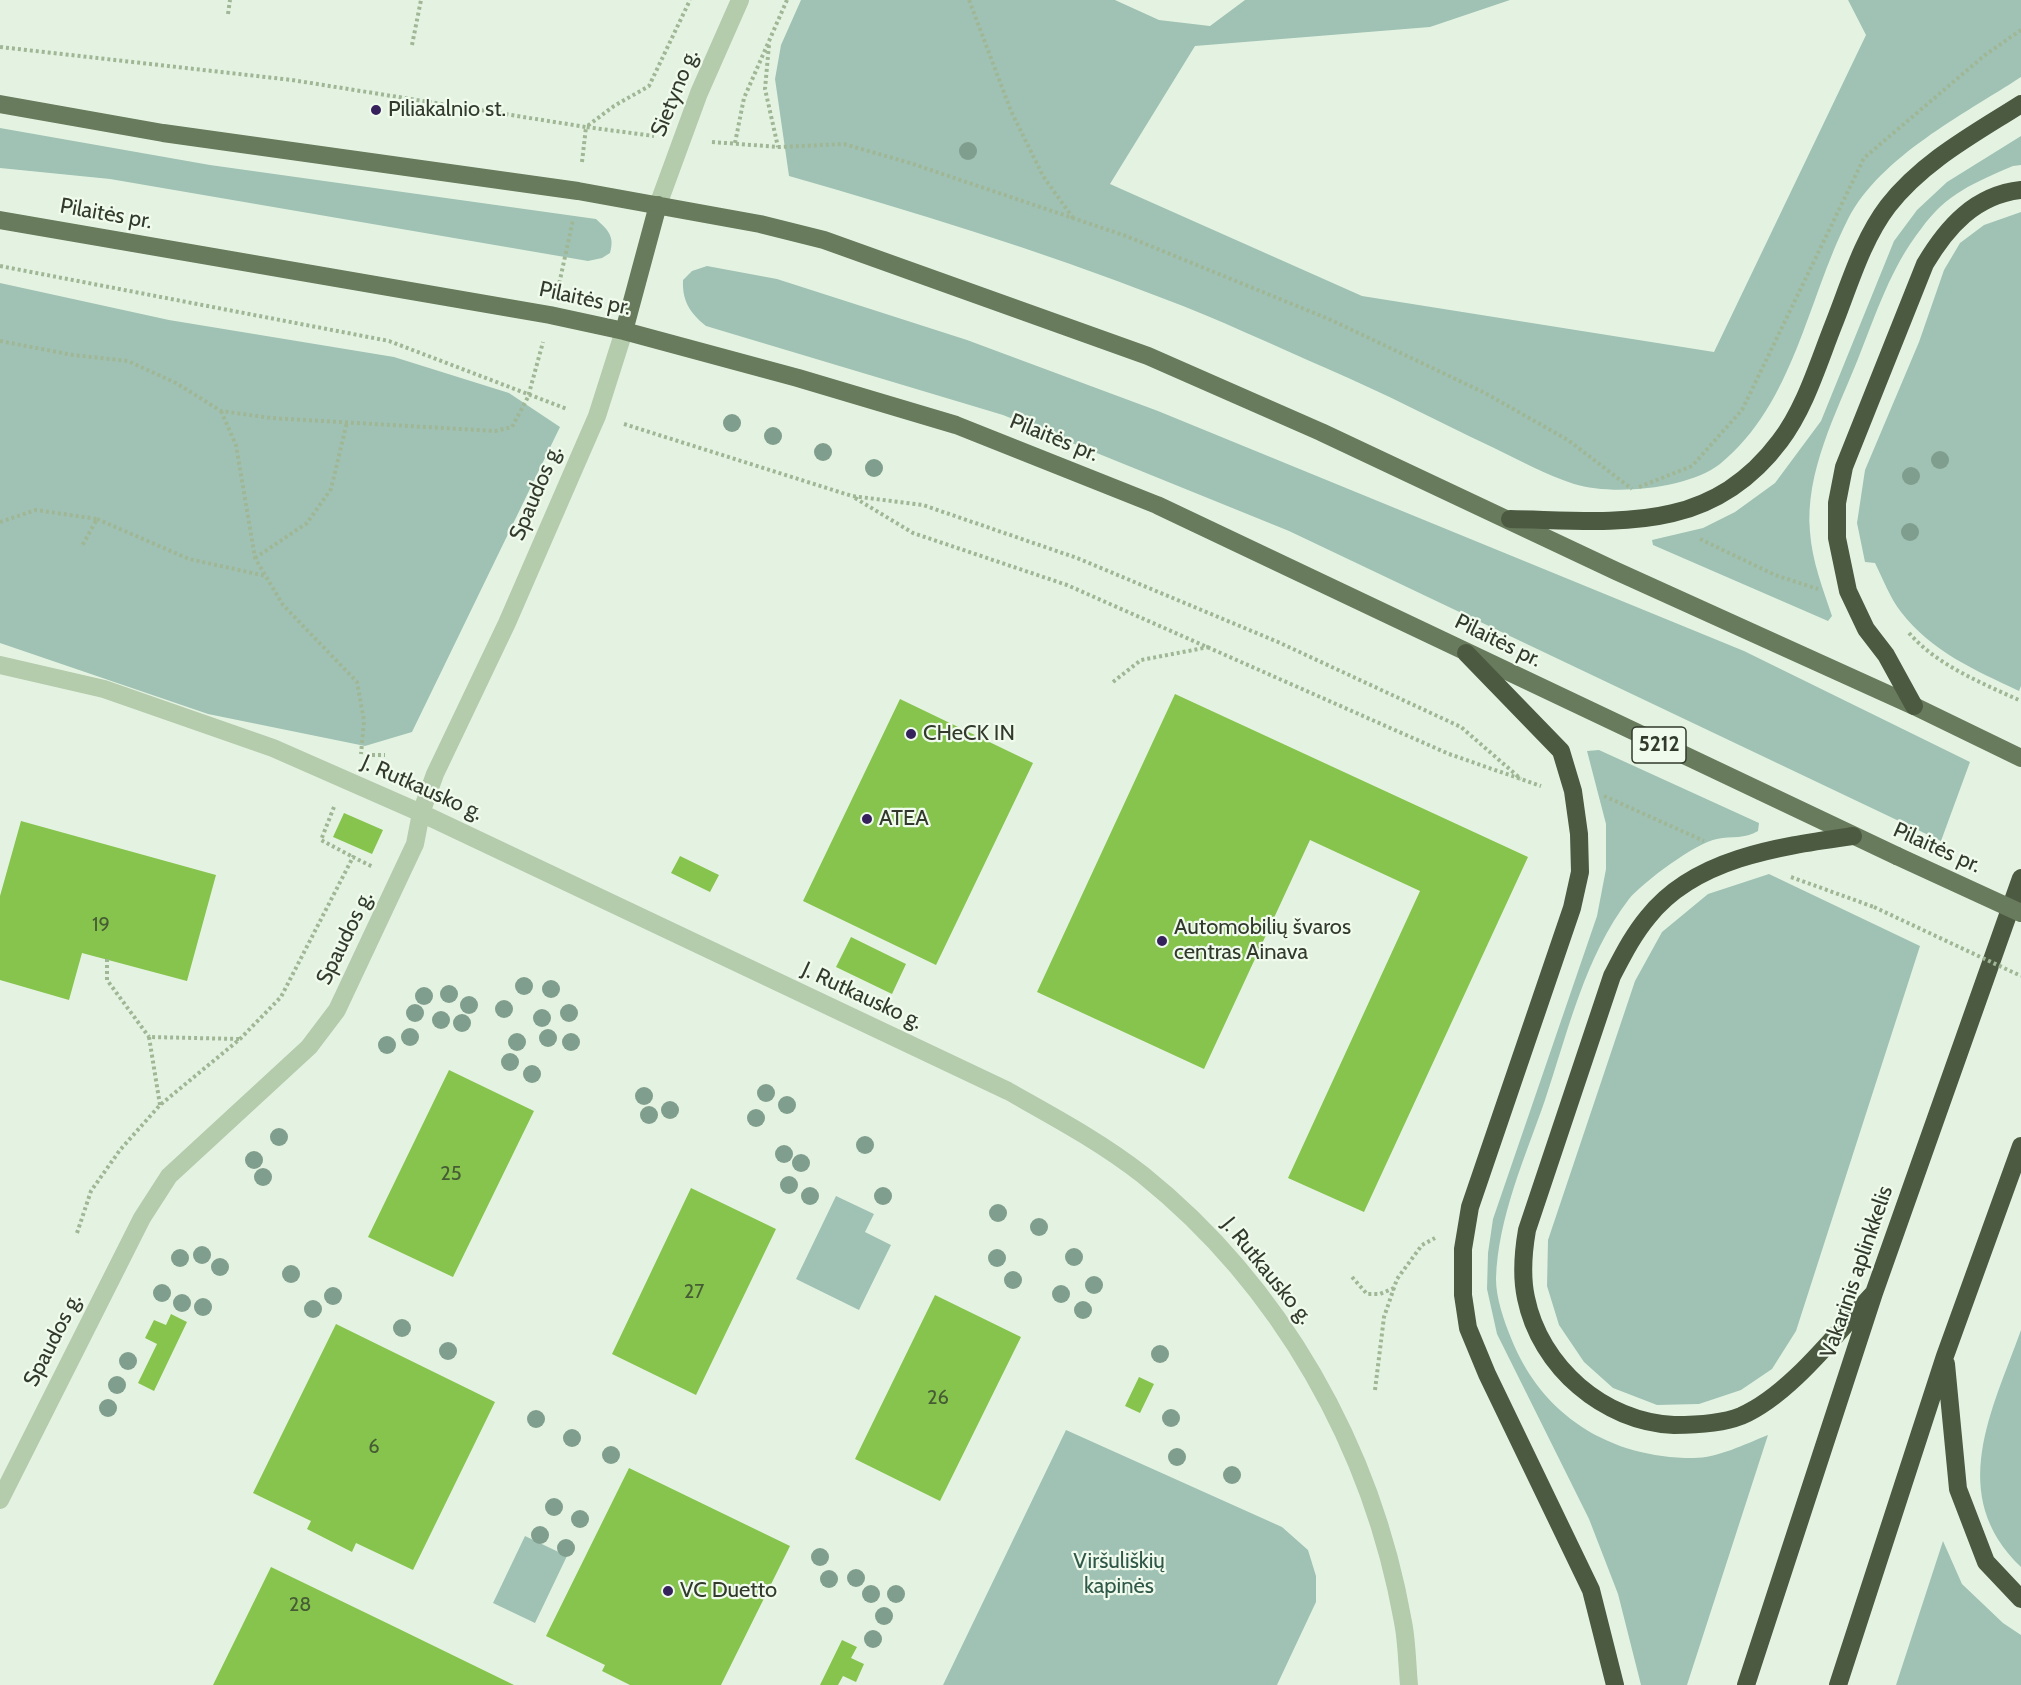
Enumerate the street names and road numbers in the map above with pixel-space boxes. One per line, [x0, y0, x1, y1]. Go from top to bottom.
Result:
street label: Sietyno g. [646, 45, 704, 141]
street label: Pilaitės pr. [58, 193, 154, 235]
street label: Pilaitės pr. [537, 276, 633, 322]
street label: Pilaitės pr. [1006, 408, 1102, 468]
street label: Spaudos g. [504, 441, 568, 545]
street label: Pilaitės pr. [1450, 609, 1546, 673]
road number: 5212 [1632, 727, 1686, 763]
street label: J. Rutkausko g. [357, 750, 487, 826]
street label: Pilaitės pr. [1889, 817, 1985, 879]
street label: Spaudos g. [311, 887, 379, 989]
street label: J. Rutkausko g. [798, 957, 926, 1035]
street label: Vakarinis aplinkkelis [1815, 1182, 1899, 1362]
street label: J. Rutkausko g. [1216, 1212, 1318, 1330]
street label: Spaudos g. [18, 1289, 88, 1391]

